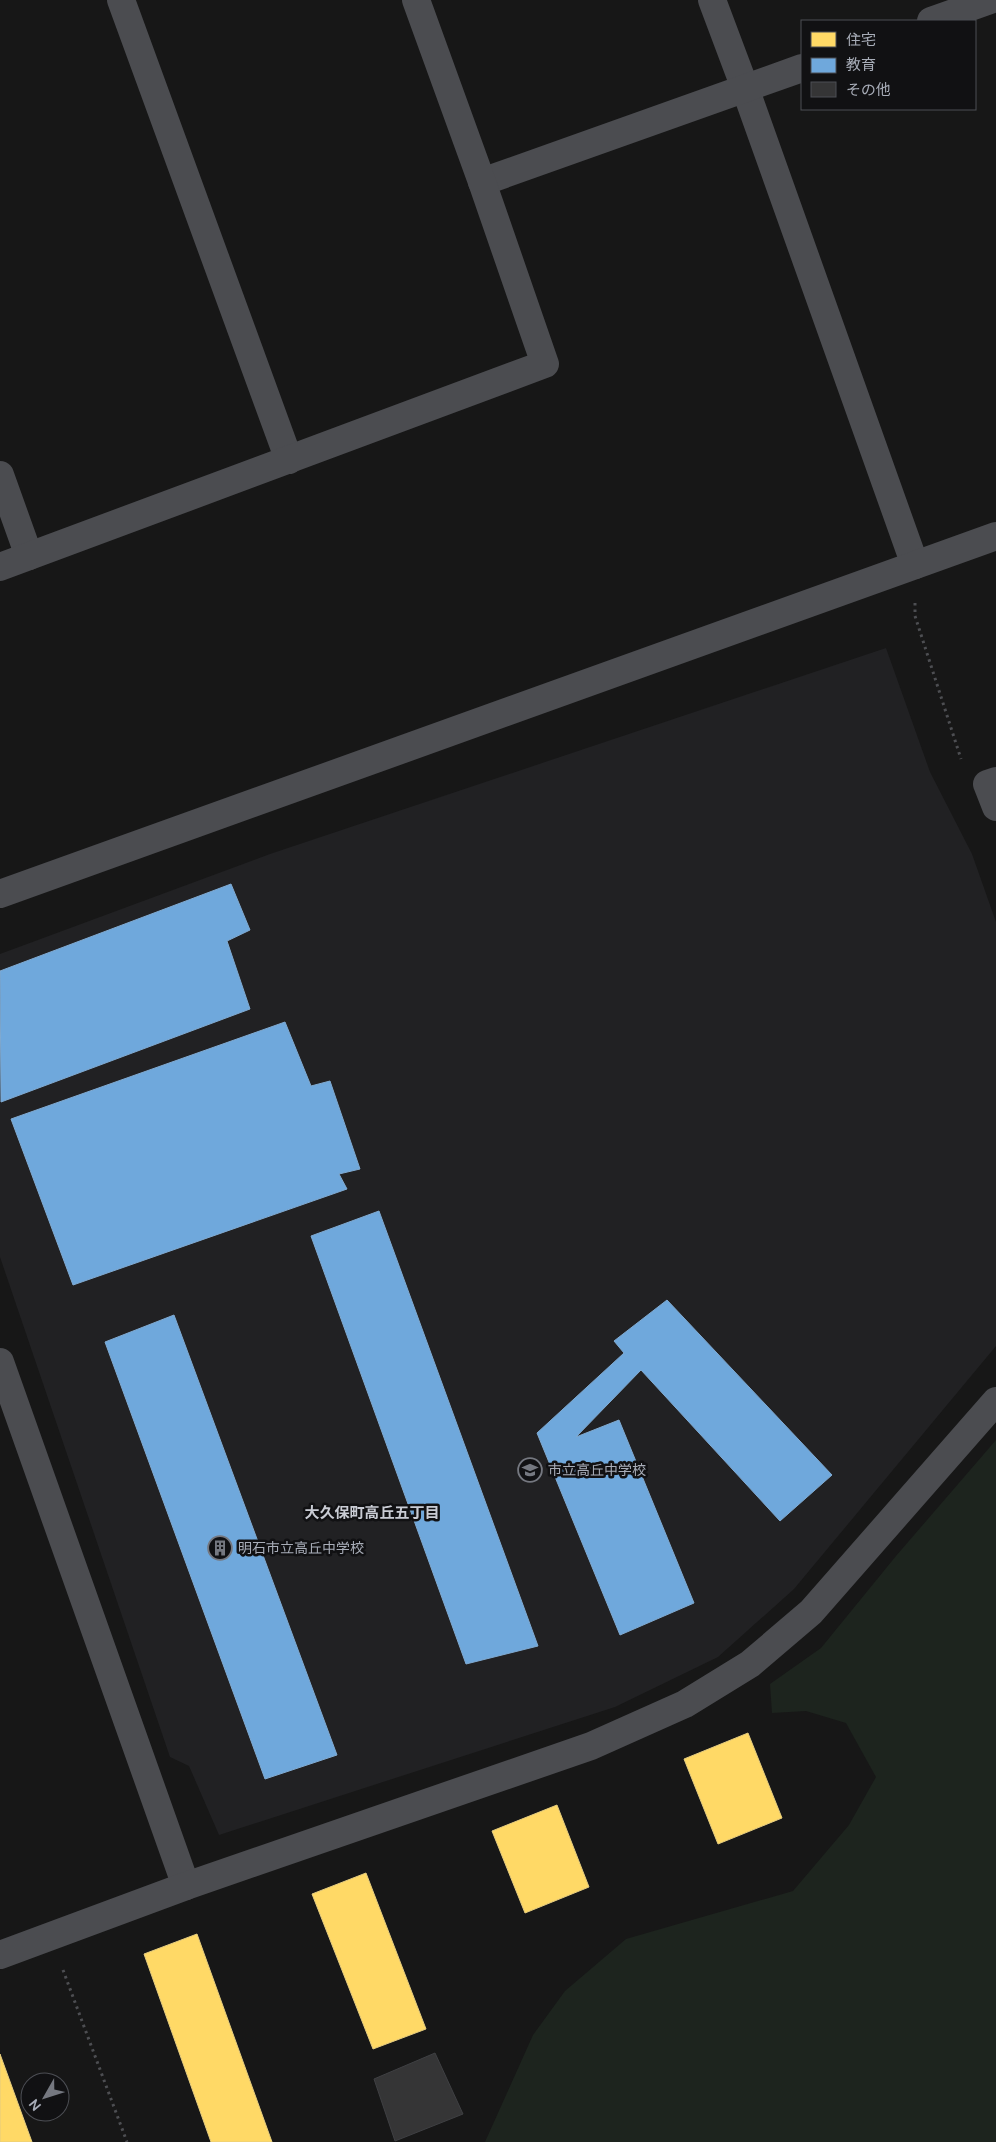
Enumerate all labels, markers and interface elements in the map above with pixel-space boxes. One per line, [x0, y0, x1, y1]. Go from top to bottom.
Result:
legend [801, 20, 976, 110]
text: 住宅 [846, 31, 876, 48]
text: 教育 [846, 56, 876, 73]
text: その他 [846, 81, 891, 98]
school or university icon: 市立高丘中学校 [517, 1457, 543, 1483]
place label: 市立高丘中学校 [548, 1462, 646, 1478]
district label: 大久保町高丘五丁目 [304, 1504, 440, 1521]
building icon: 明石市立高丘中学校 [207, 1535, 233, 1561]
place label: 明石市立高丘中学校 [238, 1540, 364, 1556]
north arrow [20, 2072, 70, 2122]
text: N [25, 2096, 44, 2114]

